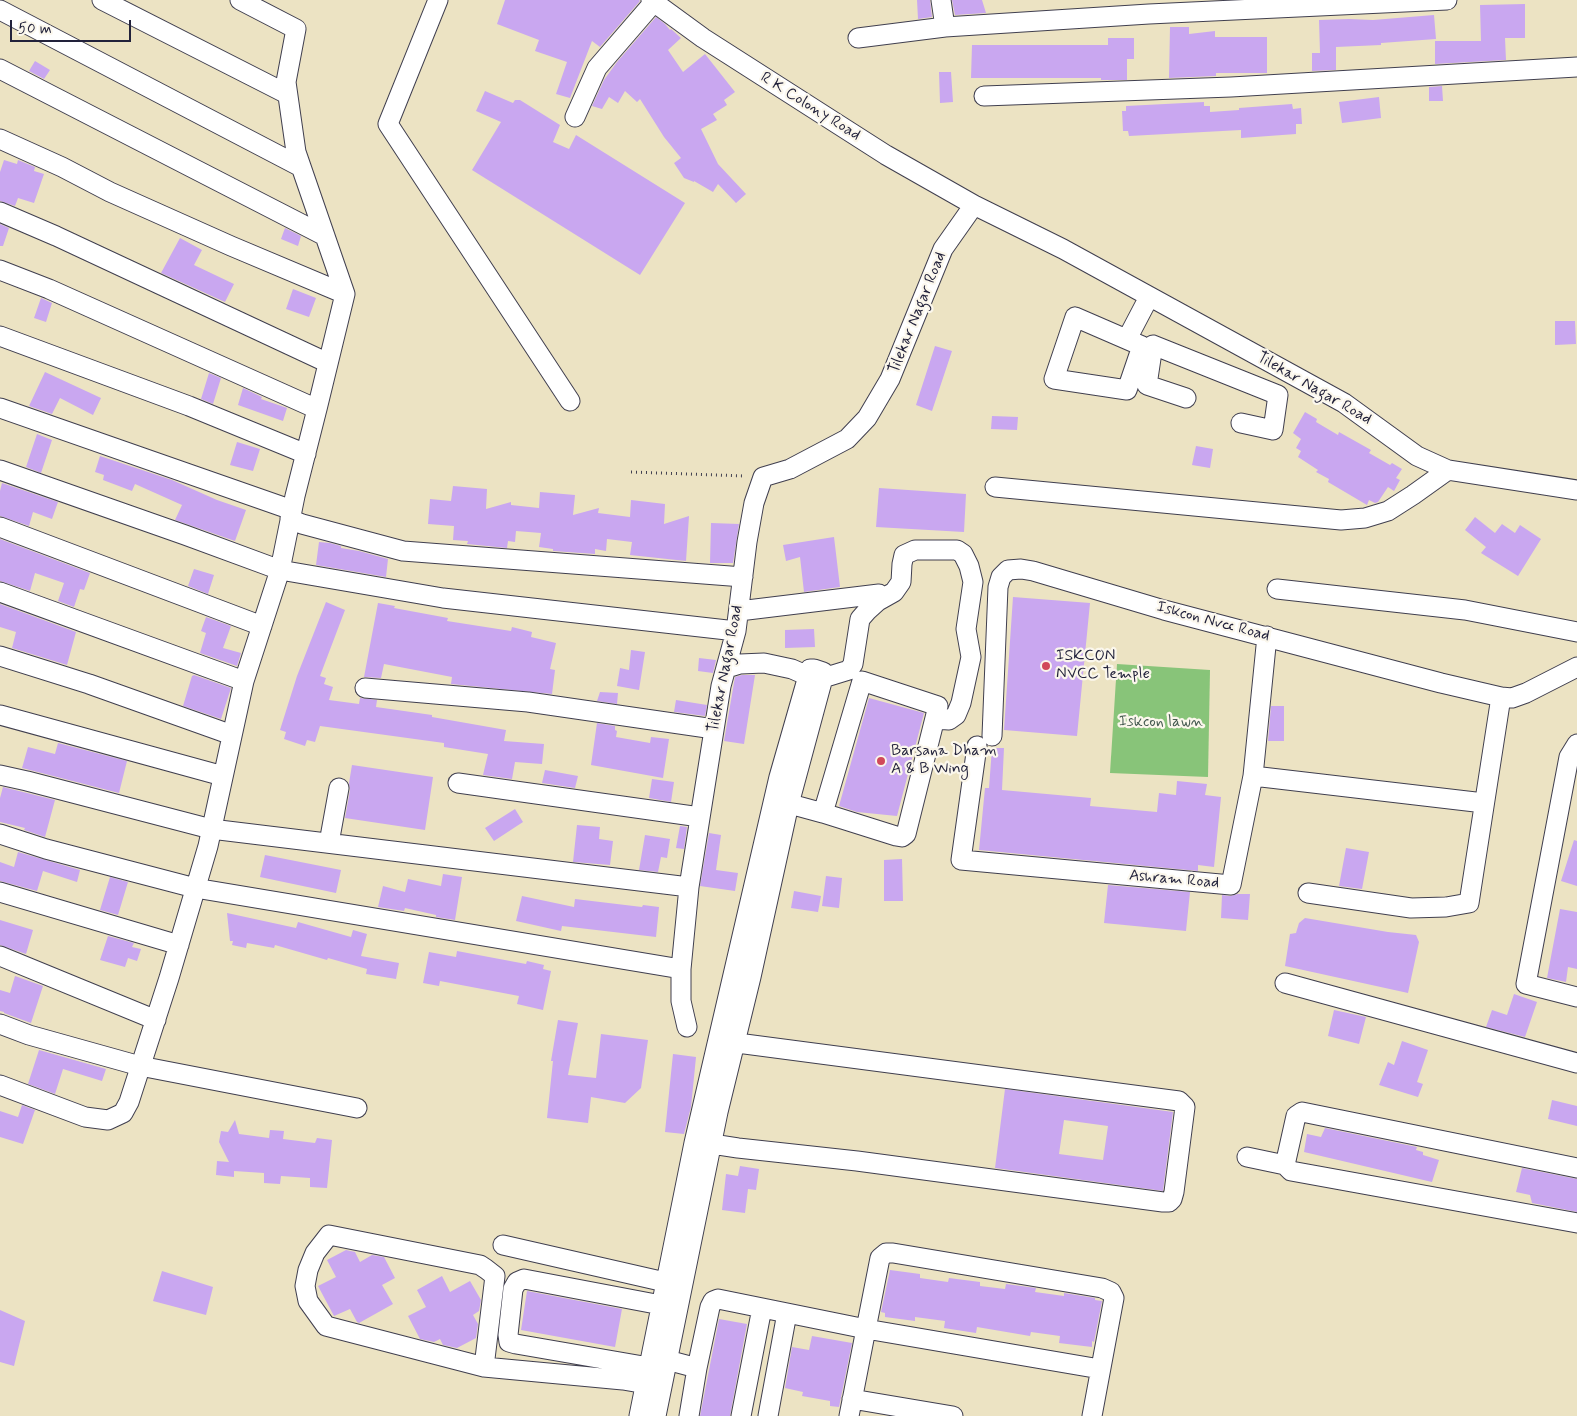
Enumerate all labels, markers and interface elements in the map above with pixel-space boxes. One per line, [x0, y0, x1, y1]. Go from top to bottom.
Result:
scale bar [12, 10, 134, 42]
text: 50 m [18, 19, 52, 39]
street label: R K Colony Road [756, 69, 864, 145]
street label: Tilekar Nagar Road [885, 249, 951, 377]
street label: Tilekar Nagar Road [1253, 348, 1375, 430]
street label: Iskcon Nvcc Road [1154, 598, 1272, 646]
street label: Tilekar Nagar Road [704, 604, 748, 734]
place label: ISKCON NVCC Temple [1056, 647, 1150, 685]
marker: ISKCON NVCC Temple [1040, 660, 1052, 672]
park label: Iskcon lawn [1119, 713, 1203, 733]
place label: Barsana Dham A & B Wing [891, 742, 997, 780]
marker: Barsana Dham A & B Wing [875, 755, 887, 767]
street label: Ashram Road [1128, 866, 1220, 894]

